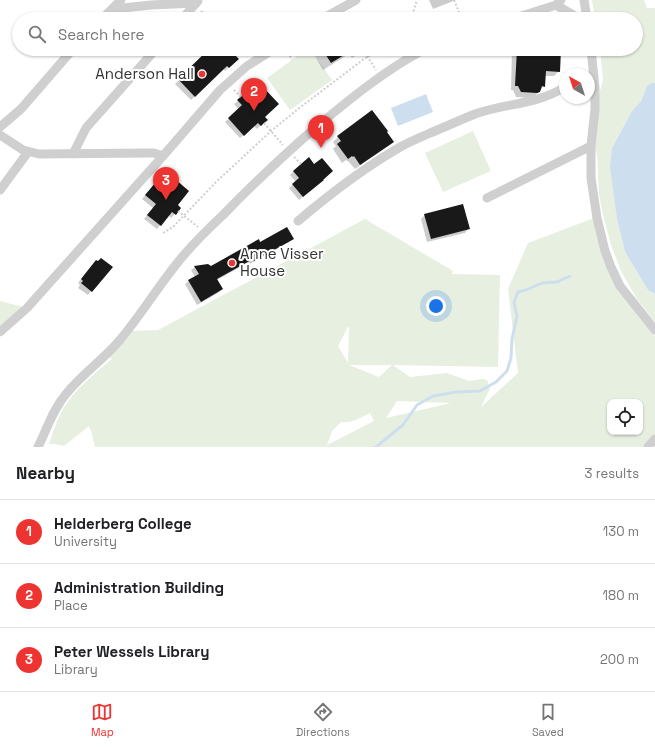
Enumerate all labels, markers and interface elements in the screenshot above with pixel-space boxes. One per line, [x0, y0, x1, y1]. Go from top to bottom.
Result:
search box [12, 12, 643, 56]
icon: search [26, 23, 48, 45]
text: Search here [58, 25, 144, 44]
place label: Anderson Hall [95, 64, 194, 83]
north arrow [559, 68, 595, 104]
marker: Anderson Hall [197, 69, 207, 79]
pin: 2 [241, 78, 267, 111]
pin: 1 [308, 115, 334, 148]
pin: 3 [153, 167, 179, 200]
place label: Anne Visser House [240, 244, 324, 280]
marker: Anne Visser House [227, 258, 237, 268]
your location [426, 296, 446, 316]
map controls [607, 399, 643, 435]
button: locate [607, 399, 643, 435]
text: Nearby [16, 462, 75, 484]
text: 3 results [585, 465, 639, 482]
text: Helderberg College [54, 514, 192, 533]
text: 1 [26, 523, 32, 540]
text: 130 m [603, 523, 639, 540]
text: University [54, 533, 117, 550]
text: Administration Building [54, 578, 224, 597]
text: 2 [25, 587, 33, 604]
text: 180 m [603, 587, 639, 604]
text: Place [54, 597, 88, 614]
text: Peter Wessels Library [54, 642, 210, 661]
text: 3 [25, 651, 33, 668]
text: 200 m [600, 651, 639, 668]
text: Library [54, 661, 98, 678]
tab: Map [91, 701, 114, 739]
tab: Directions [296, 701, 350, 739]
tab: Saved [532, 701, 564, 739]

